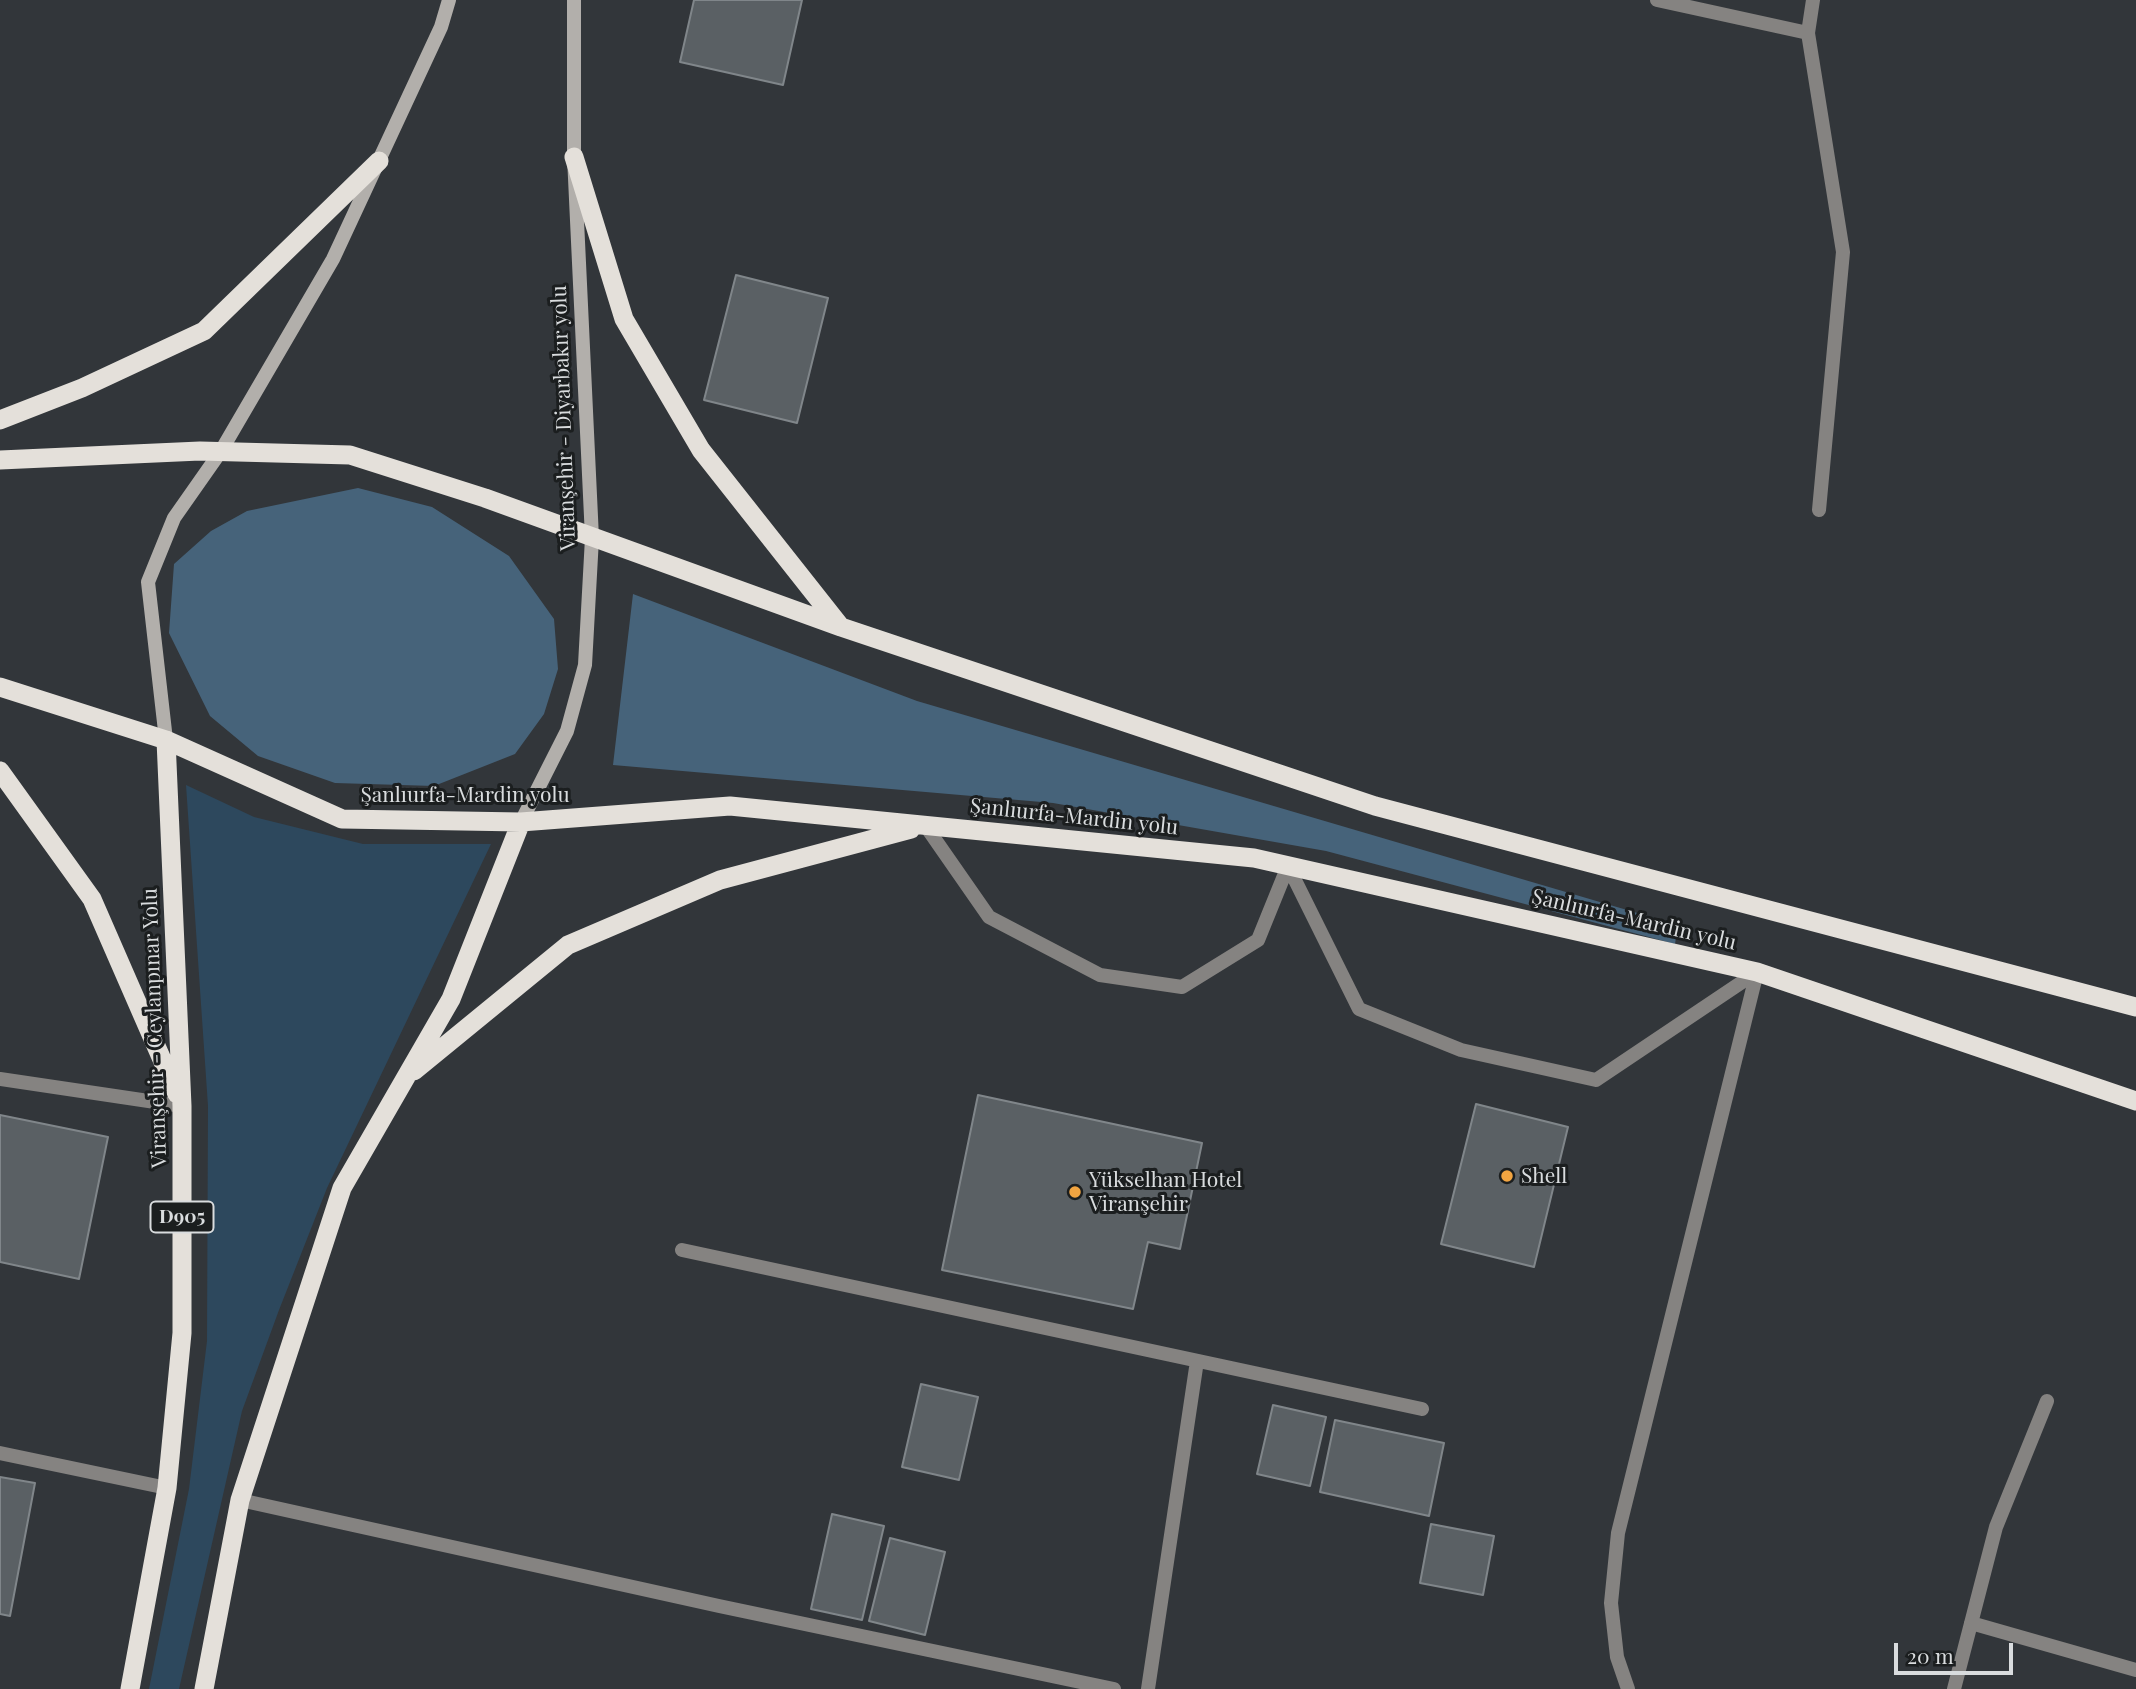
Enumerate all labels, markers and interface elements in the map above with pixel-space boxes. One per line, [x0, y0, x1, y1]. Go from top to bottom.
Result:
street label: Viranşehir - Diyarbakır yolu [547, 285, 581, 551]
street label: Şanlıurfa-Mardin yolu [360, 782, 570, 808]
street label: Şanlıurfa-Mardin yolu [969, 794, 1179, 840]
street label: Şanlıurfa-Mardin yolu [1529, 884, 1739, 956]
street label: Viranşehir - Ceylanpınar Yolu [138, 888, 172, 1168]
place label: Shell [1521, 1163, 1567, 1189]
place label: Yükselhan Hotel Viranşehir [1089, 1167, 1242, 1217]
marker: Shell [1499, 1168, 1515, 1184]
marker: Yükselhan Hotel Viranşehir [1067, 1184, 1083, 1200]
road number: D905 [150, 1202, 214, 1232]
scale bar [1898, 1630, 2017, 1674]
text: 20 m [1907, 1641, 1954, 1669]

